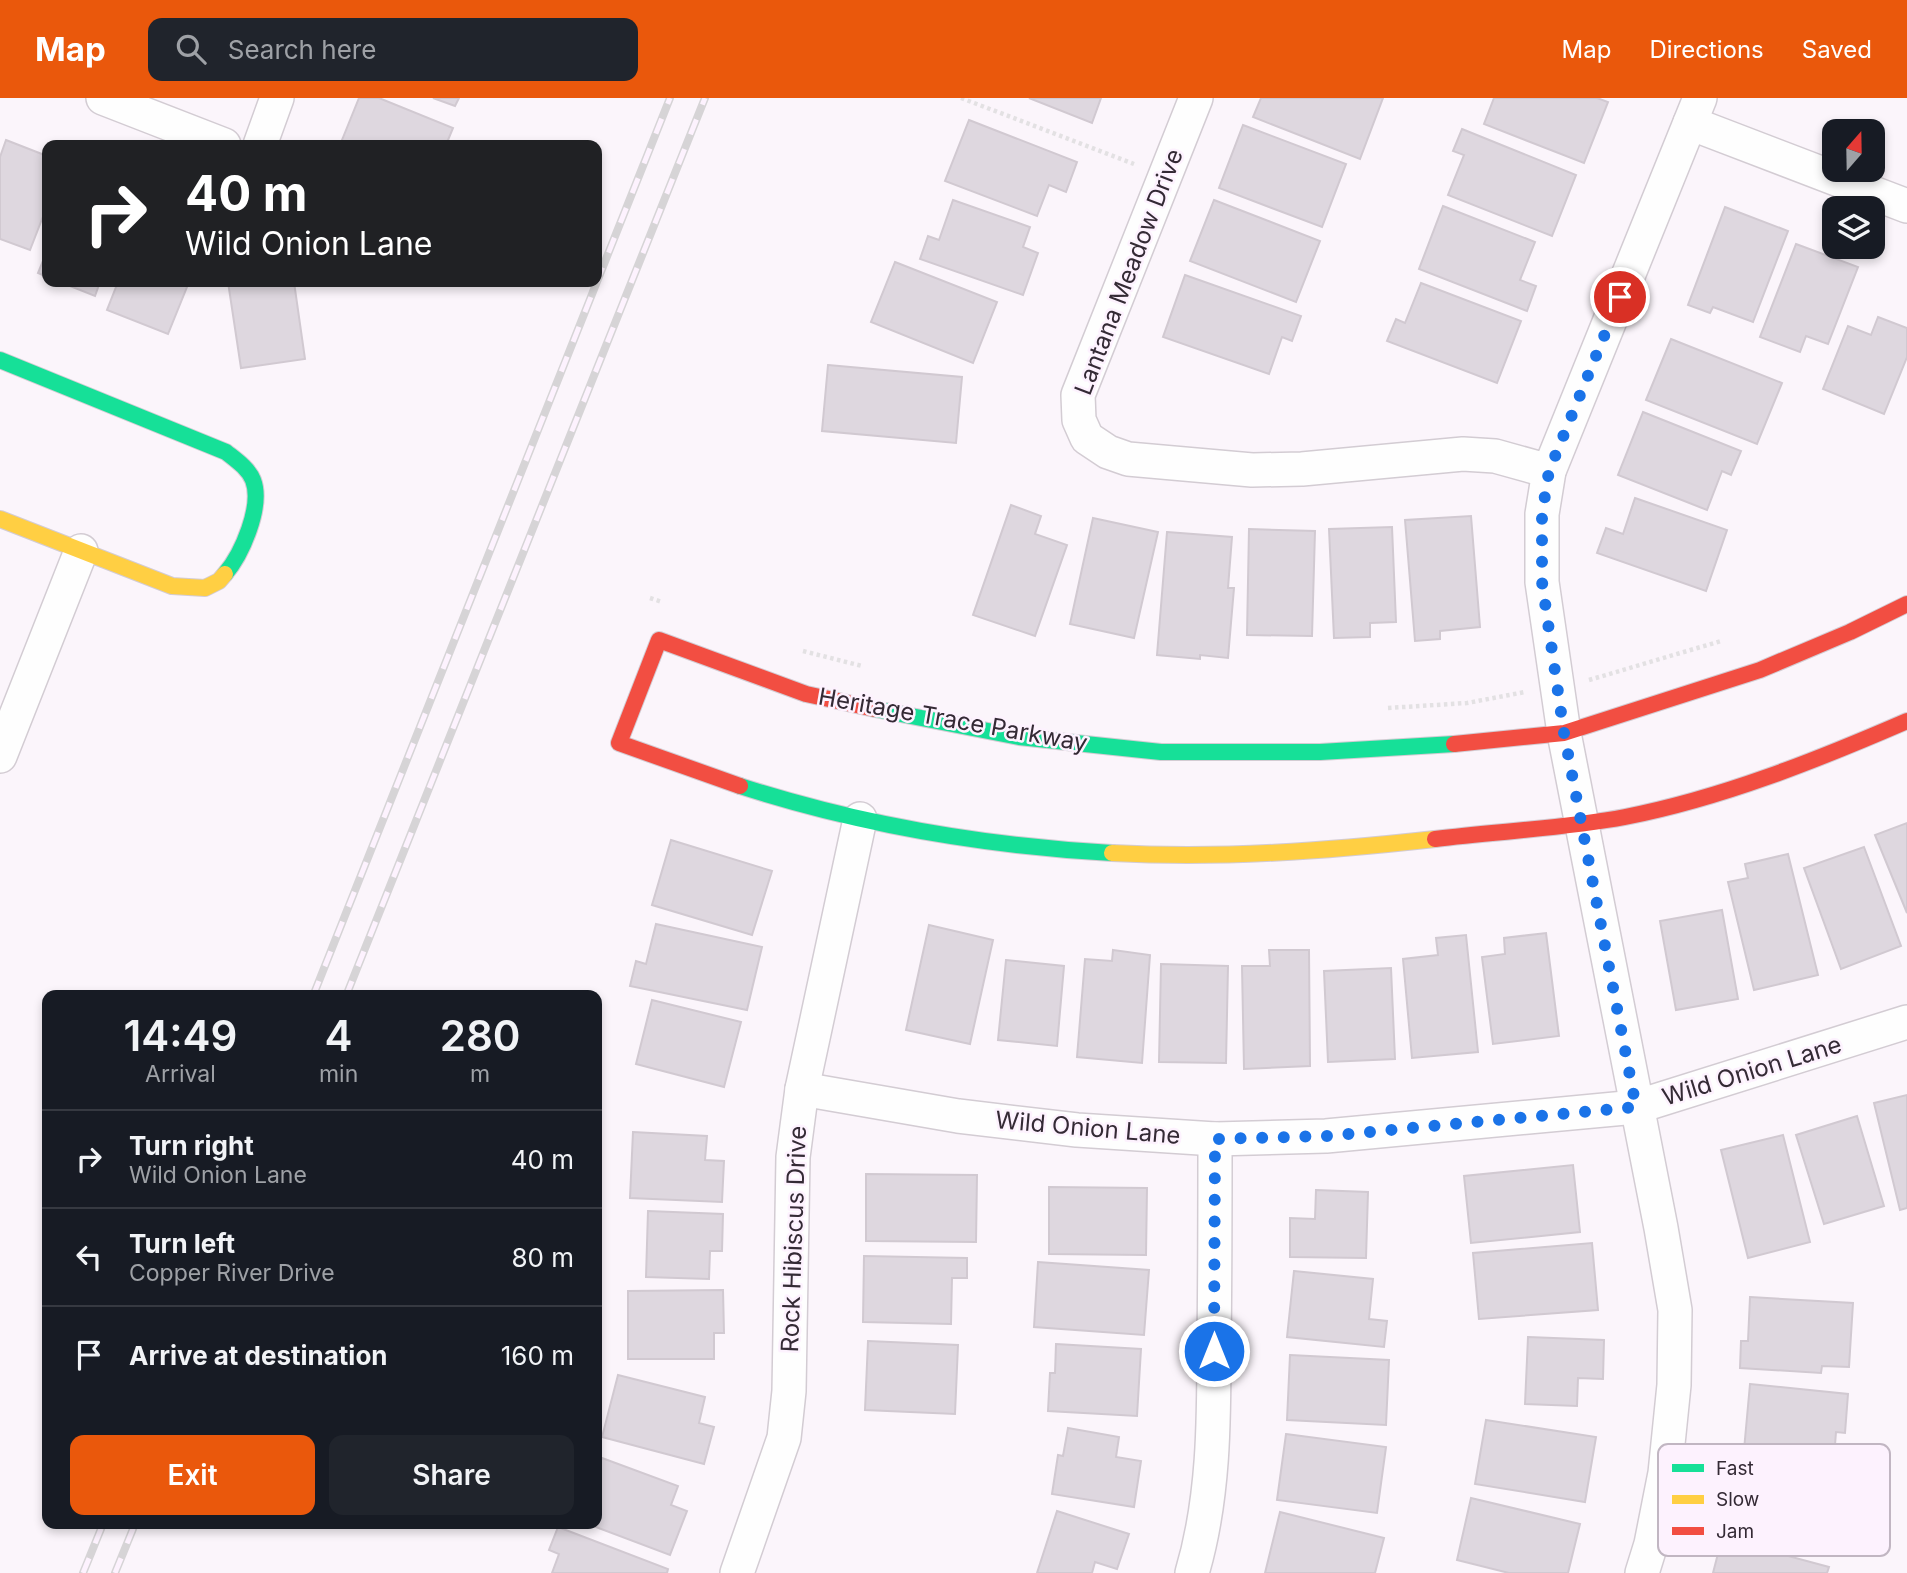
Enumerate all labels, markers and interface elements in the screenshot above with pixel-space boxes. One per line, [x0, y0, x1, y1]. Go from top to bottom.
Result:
search box [148, 18, 638, 81]
text: Map [35, 29, 106, 69]
icon: search [172, 30, 210, 68]
text: Search here [228, 34, 376, 65]
text: Map [1562, 35, 1611, 64]
text: Directions [1649, 35, 1764, 64]
text: Saved [1802, 35, 1872, 64]
north arrow [1822, 119, 1885, 182]
map controls [1822, 119, 1885, 259]
street label: Lantana Meadow Drive [1068, 145, 1189, 399]
text: 40 m [185, 164, 308, 223]
icon: right [70, 168, 161, 259]
button: layers [1822, 196, 1885, 259]
text: Wild Onion Lane [185, 224, 432, 263]
pin [1590, 267, 1650, 327]
icon: arrive [1601, 278, 1639, 316]
street label: Heritage Trace Parkway [816, 682, 1090, 757]
text: 14:49 [123, 1010, 237, 1061]
text: 4 [325, 1010, 353, 1061]
text: 280 [440, 1010, 521, 1061]
street label: Wild Onion Lane [1659, 1030, 1845, 1112]
text: Arrival [145, 1060, 216, 1088]
text: min [319, 1060, 358, 1088]
text: m [470, 1060, 490, 1088]
street label: Wild Onion Lane [994, 1105, 1182, 1150]
street label: Rock Hibiscus Drive [775, 1125, 812, 1353]
text: Turn right [129, 1130, 254, 1161]
icon: right [70, 1140, 108, 1178]
text: 40 m [511, 1144, 574, 1175]
text: Wild Onion Lane [129, 1161, 307, 1189]
text: Turn left [129, 1228, 235, 1259]
icon: left [70, 1238, 108, 1276]
text: 80 m [511, 1242, 574, 1273]
text: Copper River Drive [129, 1259, 335, 1287]
position arrow [1177, 1314, 1251, 1388]
icon: arrive [70, 1336, 108, 1374]
text: Arrive at destination [129, 1340, 388, 1371]
text: 160 m [501, 1340, 574, 1371]
button: Exit [70, 1435, 315, 1515]
button: Share [329, 1435, 574, 1515]
legend [1658, 1444, 1890, 1556]
text: Fast [1716, 1457, 1754, 1480]
text: Slow [1716, 1488, 1759, 1511]
text: Jam [1716, 1520, 1754, 1543]

